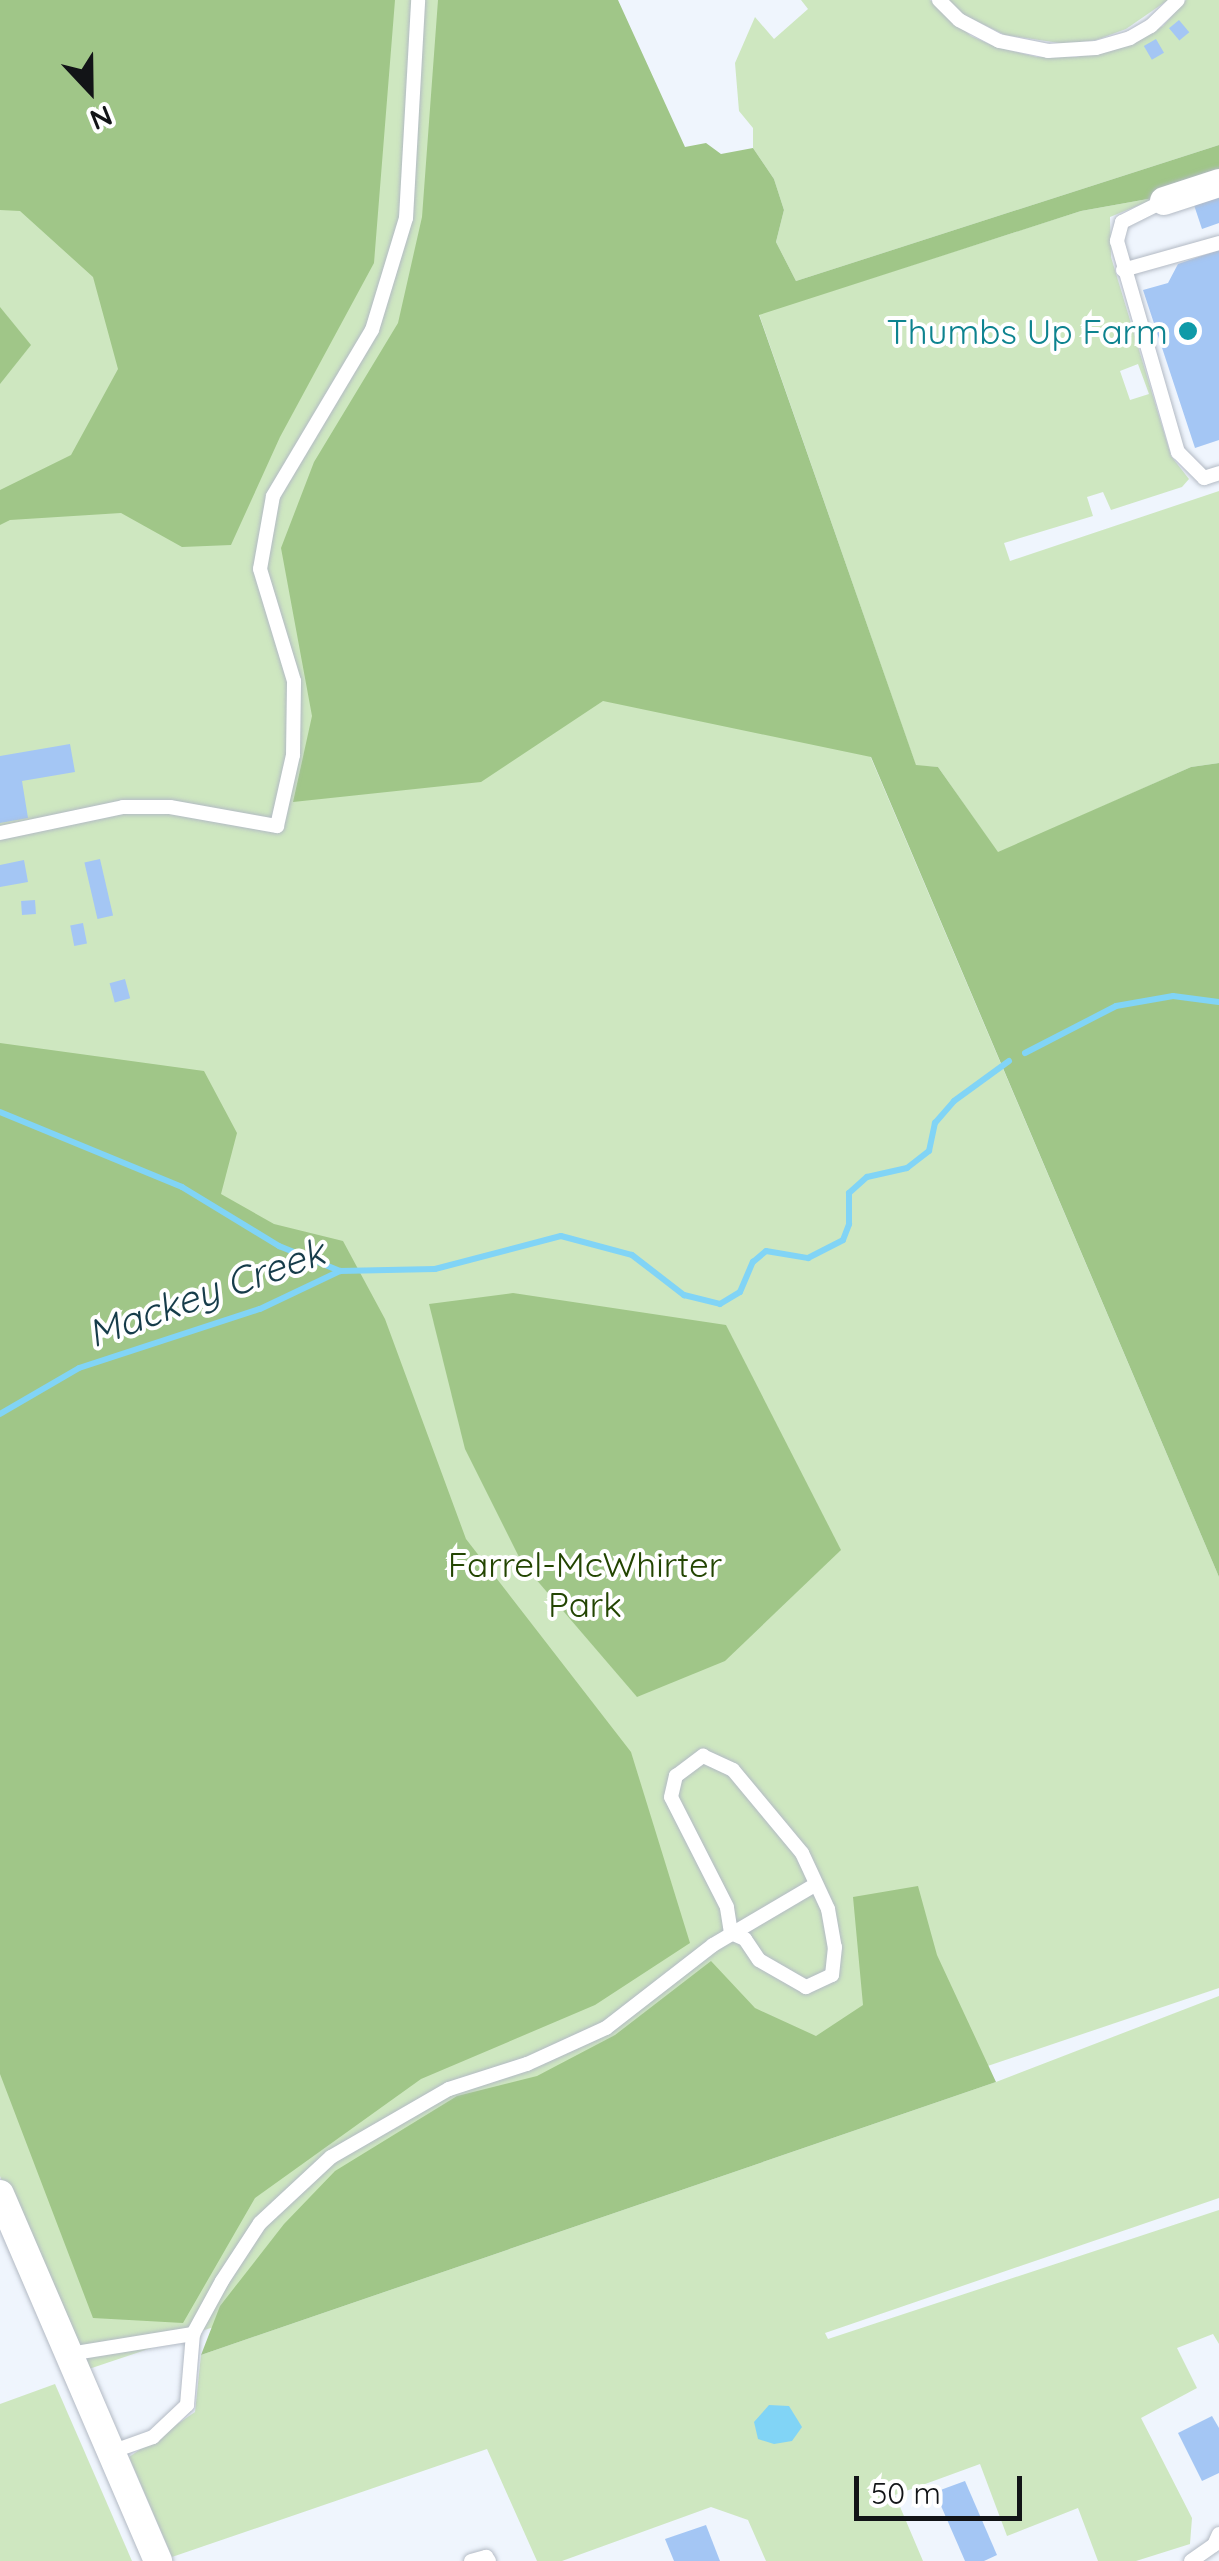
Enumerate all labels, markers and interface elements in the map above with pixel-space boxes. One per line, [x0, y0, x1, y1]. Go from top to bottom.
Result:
north arrow [40, 40, 140, 140]
text: N [85, 98, 118, 138]
place label: Thumbs Up Farm [887, 310, 1168, 352]
marker: Thumbs Up Farm [1177, 320, 1199, 342]
water label: Mackey Creek [81, 1229, 331, 1357]
park label: Farrel-McWhirter Park [448, 1543, 722, 1625]
scale bar [859, 2456, 1026, 2518]
text: 50 m [871, 2474, 941, 2512]

